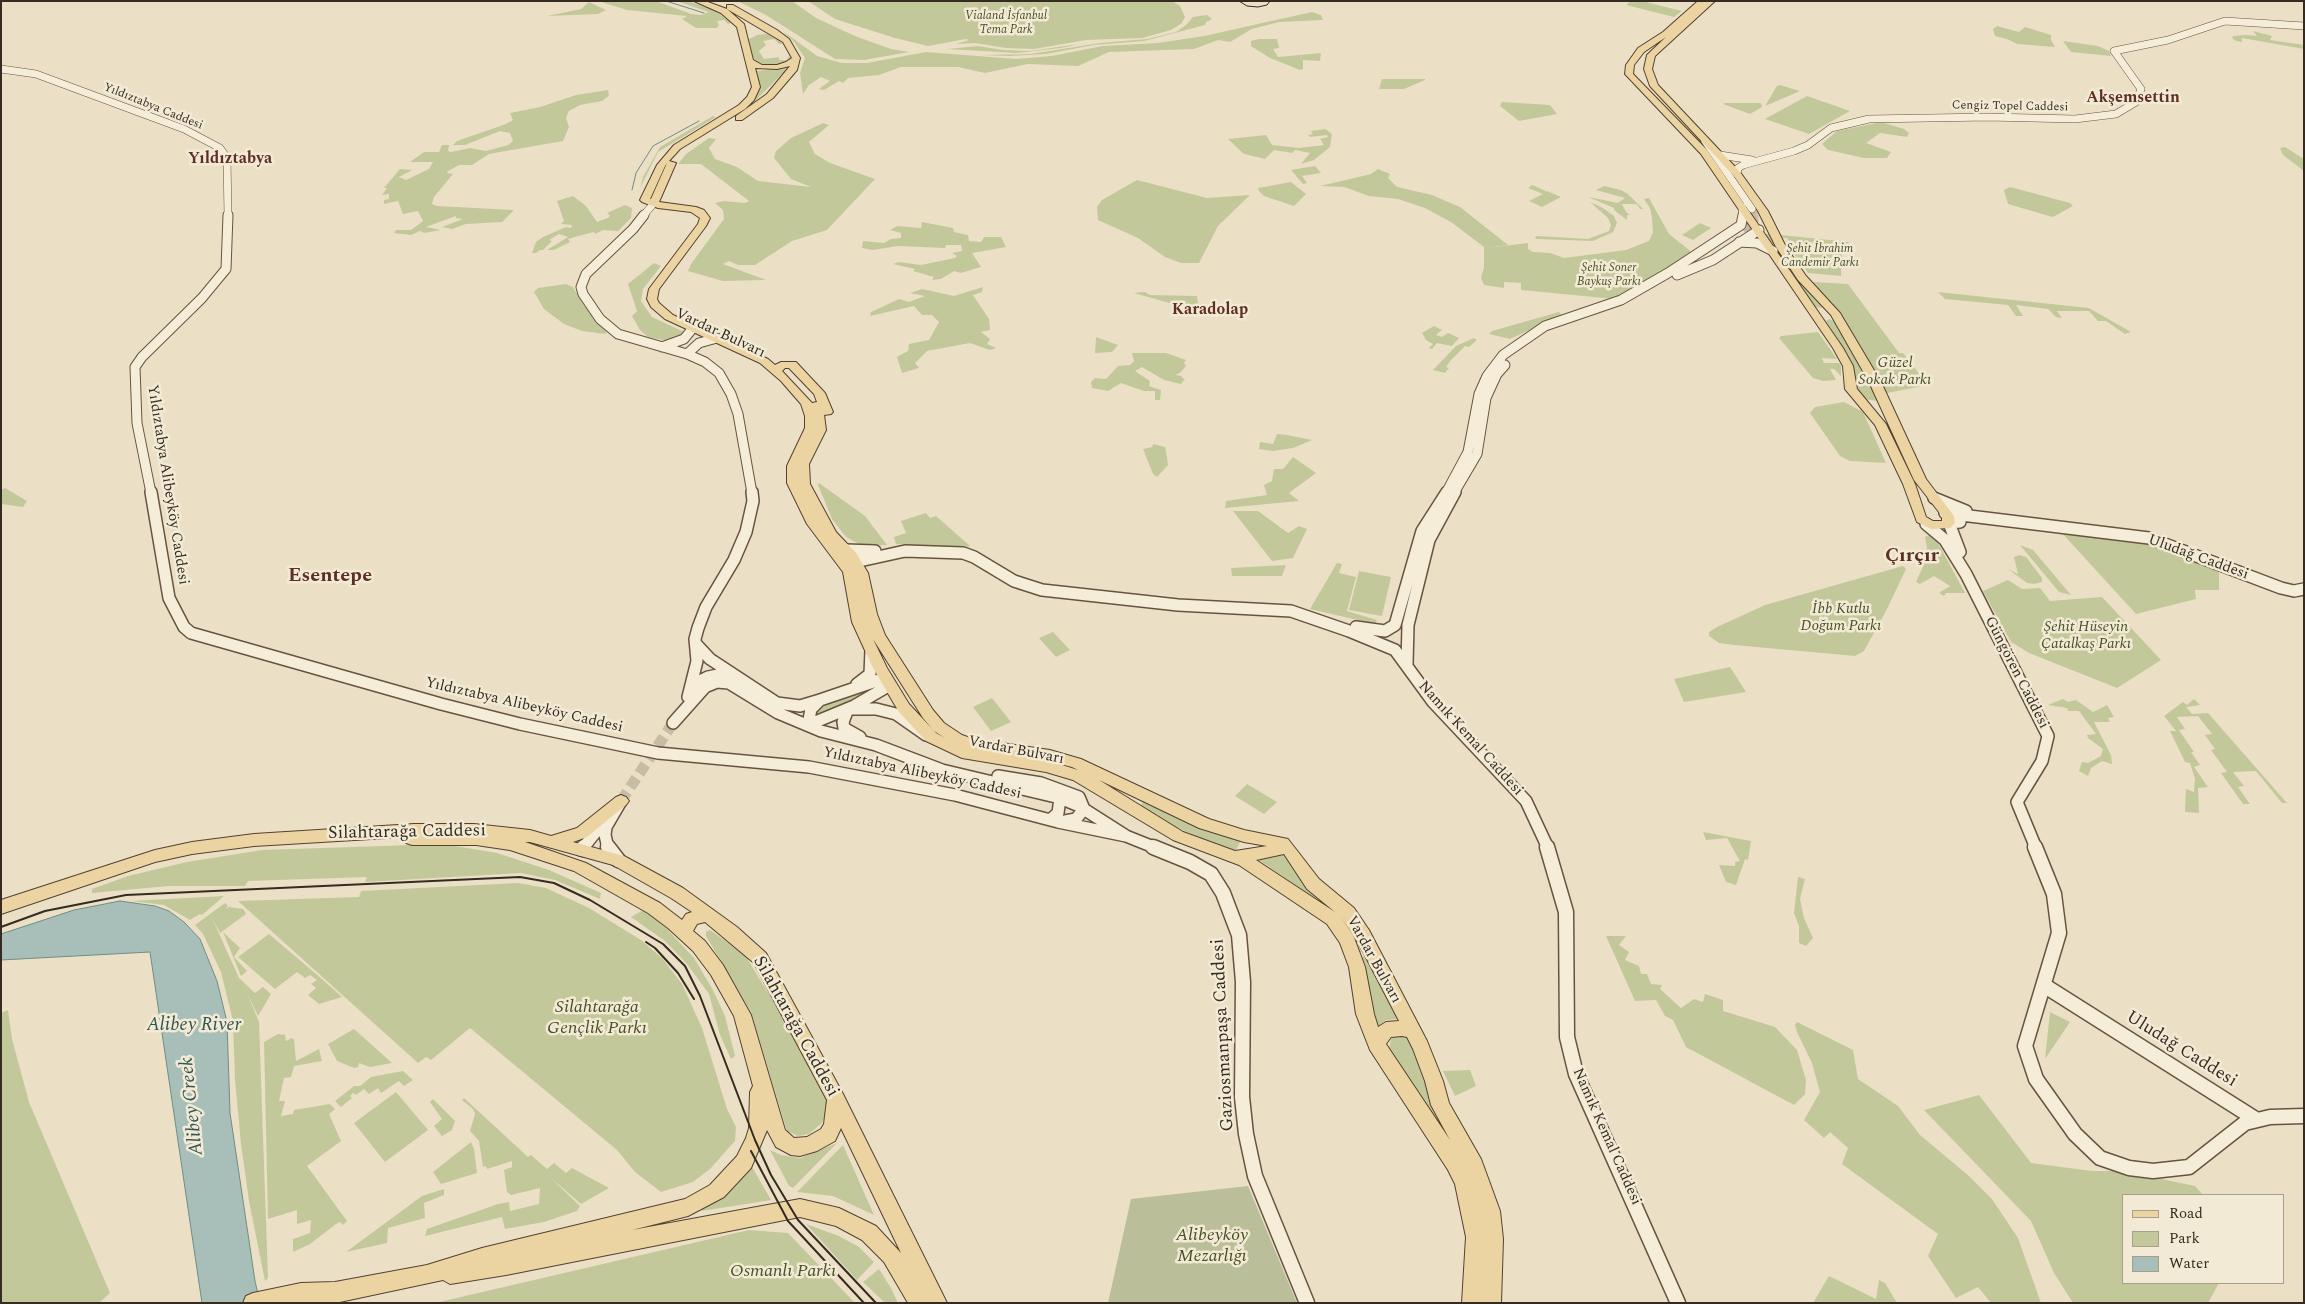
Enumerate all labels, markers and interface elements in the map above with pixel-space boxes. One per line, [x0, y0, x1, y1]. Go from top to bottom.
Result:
park label: Vialand İsfanbul Tema Park [965, 10, 1047, 38]
street label: Yıldıztabya Caddesi [101, 81, 205, 133]
district label: Akşemsettin [2086, 89, 2180, 109]
street label: Cengiz Topel Caddesi [1952, 99, 2068, 115]
district label: Yıldıztabya [188, 150, 272, 170]
park label: Şehit İbrahim Candemir Parkı [1781, 243, 1859, 271]
park label: Şehit Soner Baykuş Parkı [1577, 262, 1641, 290]
district label: Karadolap [1172, 301, 1248, 321]
street label: Vardar Bulvarı [672, 305, 768, 363]
park label: Güzel Sokak Parkı [1859, 355, 1931, 390]
street label: Yıldıztabya Alibeyköy Caddesi [142, 384, 192, 586]
street label: Uludağ Caddesi [2145, 531, 2251, 585]
district label: Çırçır [1885, 545, 1939, 569]
district label: Esentepe [288, 565, 372, 589]
park label: İbb Kutlu Doğum Parkı [1801, 601, 1881, 636]
street label: Güngören Caddesi [1980, 614, 2052, 732]
park label: Şehit Hüseyin Çatalkaş Parkı [2041, 619, 2131, 654]
street label: Yıldıztabya Alibeyköy Caddesi [423, 674, 625, 738]
street label: Namık Kemal Caddesi [1414, 678, 1526, 800]
street label: Vardar Bulvarı [967, 733, 1065, 769]
street label: Yıldıztabya Alibeyköy Caddesi [821, 744, 1023, 804]
street label: Silahtarağa Caddesi [328, 821, 486, 845]
street label: Vardar Bulvarı [1342, 913, 1404, 1007]
street label: Gaziosmanpaşa Caddesi [1208, 938, 1240, 1132]
street label: Silahtarağa Caddesi [747, 953, 843, 1101]
park label: Silahtarağa Gençlik Parkı [547, 997, 647, 1040]
street label: Uludağ Caddesi [2121, 1007, 2241, 1093]
water label: Alibey River [147, 1015, 241, 1037]
water label: Alibey Creek [177, 1056, 209, 1156]
street label: Namık Kemal Caddesi [1568, 1066, 1644, 1208]
legend [2122, 1194, 2285, 1284]
text: Road [2169, 1202, 2203, 1225]
park label: Alibeyköy Mezarlığı [1176, 1225, 1248, 1268]
text: Park [2169, 1227, 2200, 1250]
text: Water [2169, 1252, 2209, 1275]
park label: Osmanlı Parkı [730, 1261, 836, 1283]

